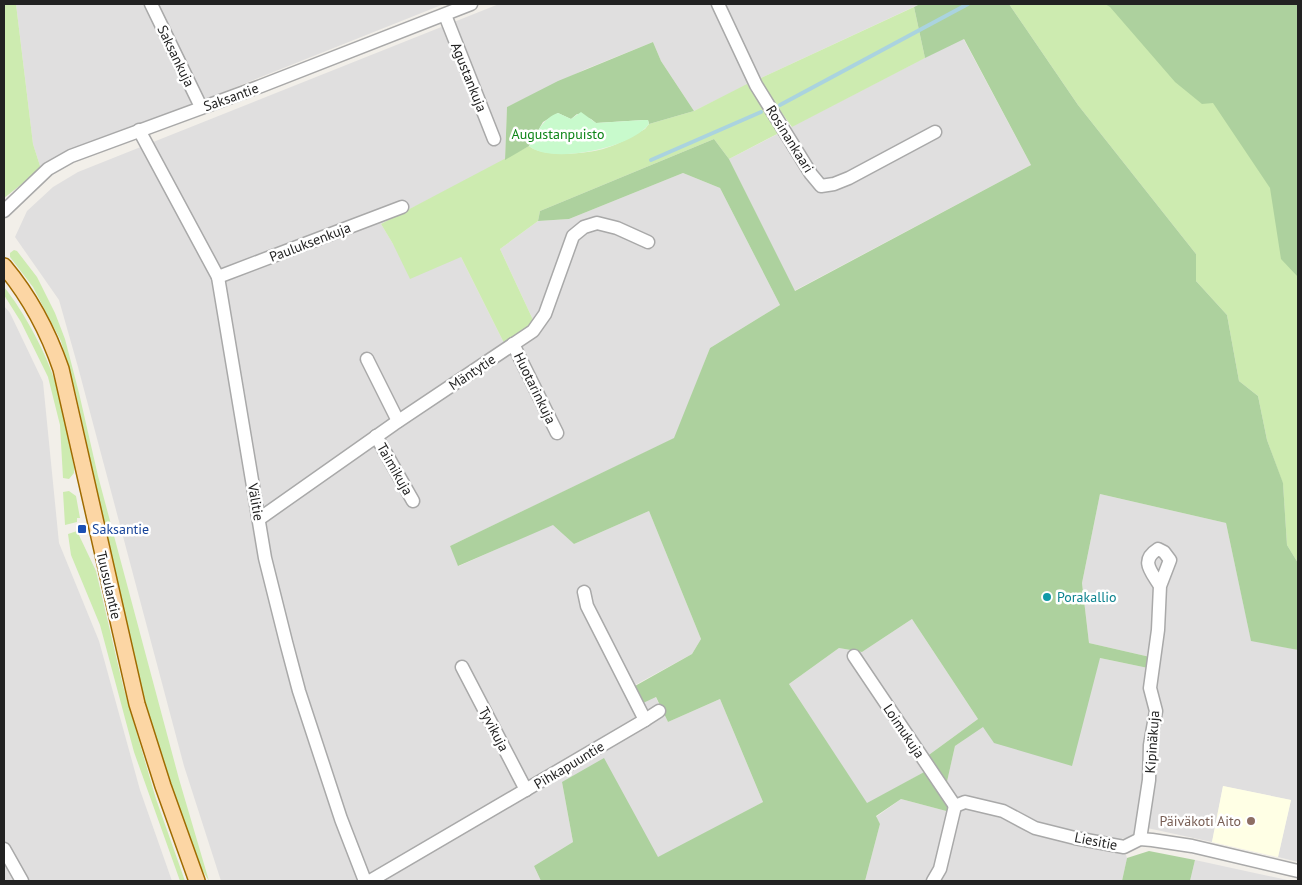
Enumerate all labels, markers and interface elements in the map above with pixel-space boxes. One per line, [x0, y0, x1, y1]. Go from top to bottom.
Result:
street label: Saksankuja [153, 22, 199, 90]
street label: Agustankuja [447, 40, 491, 114]
street label: Saksantie [201, 79, 261, 115]
street label: Rosinankaari [762, 102, 818, 176]
park label: Augustanpuisto [512, 125, 604, 143]
street label: Pauluksenkuja [267, 218, 353, 266]
street label: Huotarinkuja [510, 349, 560, 427]
street label: Mäntytie [445, 350, 499, 394]
street label: Taimikuja [373, 440, 417, 498]
street label: Välitie [244, 481, 268, 522]
place label: Saksantie [92, 520, 149, 538]
marker: Saksantie [76, 523, 88, 535]
street label: Tuusulantie [92, 549, 126, 621]
place label: Porakallio [1057, 588, 1117, 606]
marker: Porakallio [1041, 591, 1053, 603]
street label: Loimukuja [879, 700, 929, 762]
street label: Tyvikuja [475, 704, 513, 754]
street label: Kipinäkuja [1141, 710, 1163, 774]
street label: Pihkapuuntie [531, 737, 607, 793]
place label: Päiväkoti Aito [1159, 812, 1241, 830]
marker: Päiväkoti Aito [1245, 815, 1257, 827]
street label: Liesitie [1073, 828, 1119, 854]

